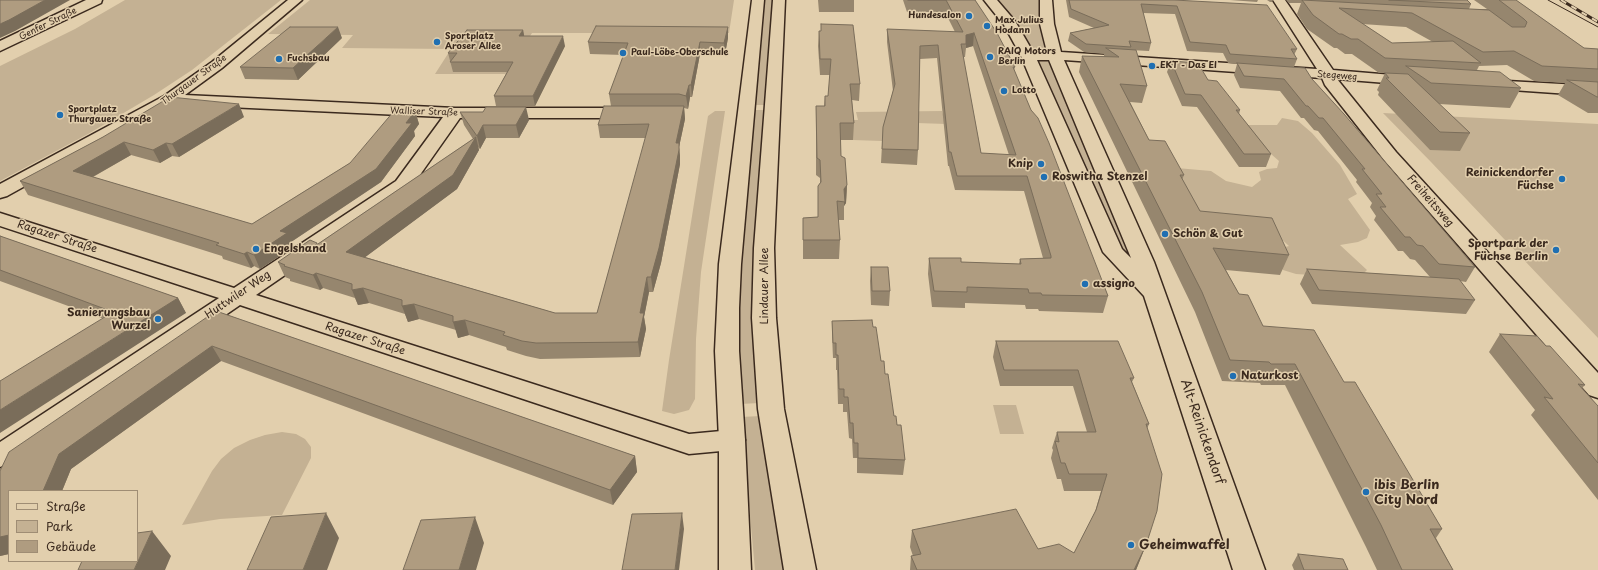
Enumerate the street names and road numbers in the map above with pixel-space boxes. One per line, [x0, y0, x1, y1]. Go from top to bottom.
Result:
street label: Genfer Straße [18, 5, 78, 43]
street label: Thurgauer Straße [159, 53, 229, 107]
street label: Stegeweg [1316, 69, 1358, 83]
street label: Walliser Straße [390, 105, 458, 119]
street label: Freiheitsweg [1404, 172, 1456, 230]
street label: Ragazer Straße [15, 218, 99, 256]
street label: Lindauer Allee [758, 247, 772, 325]
street label: Huttwiler Weg [203, 268, 273, 322]
street label: Ragazer Straße [323, 320, 407, 358]
street label: Alt-Reinickendorf [1177, 377, 1227, 487]

